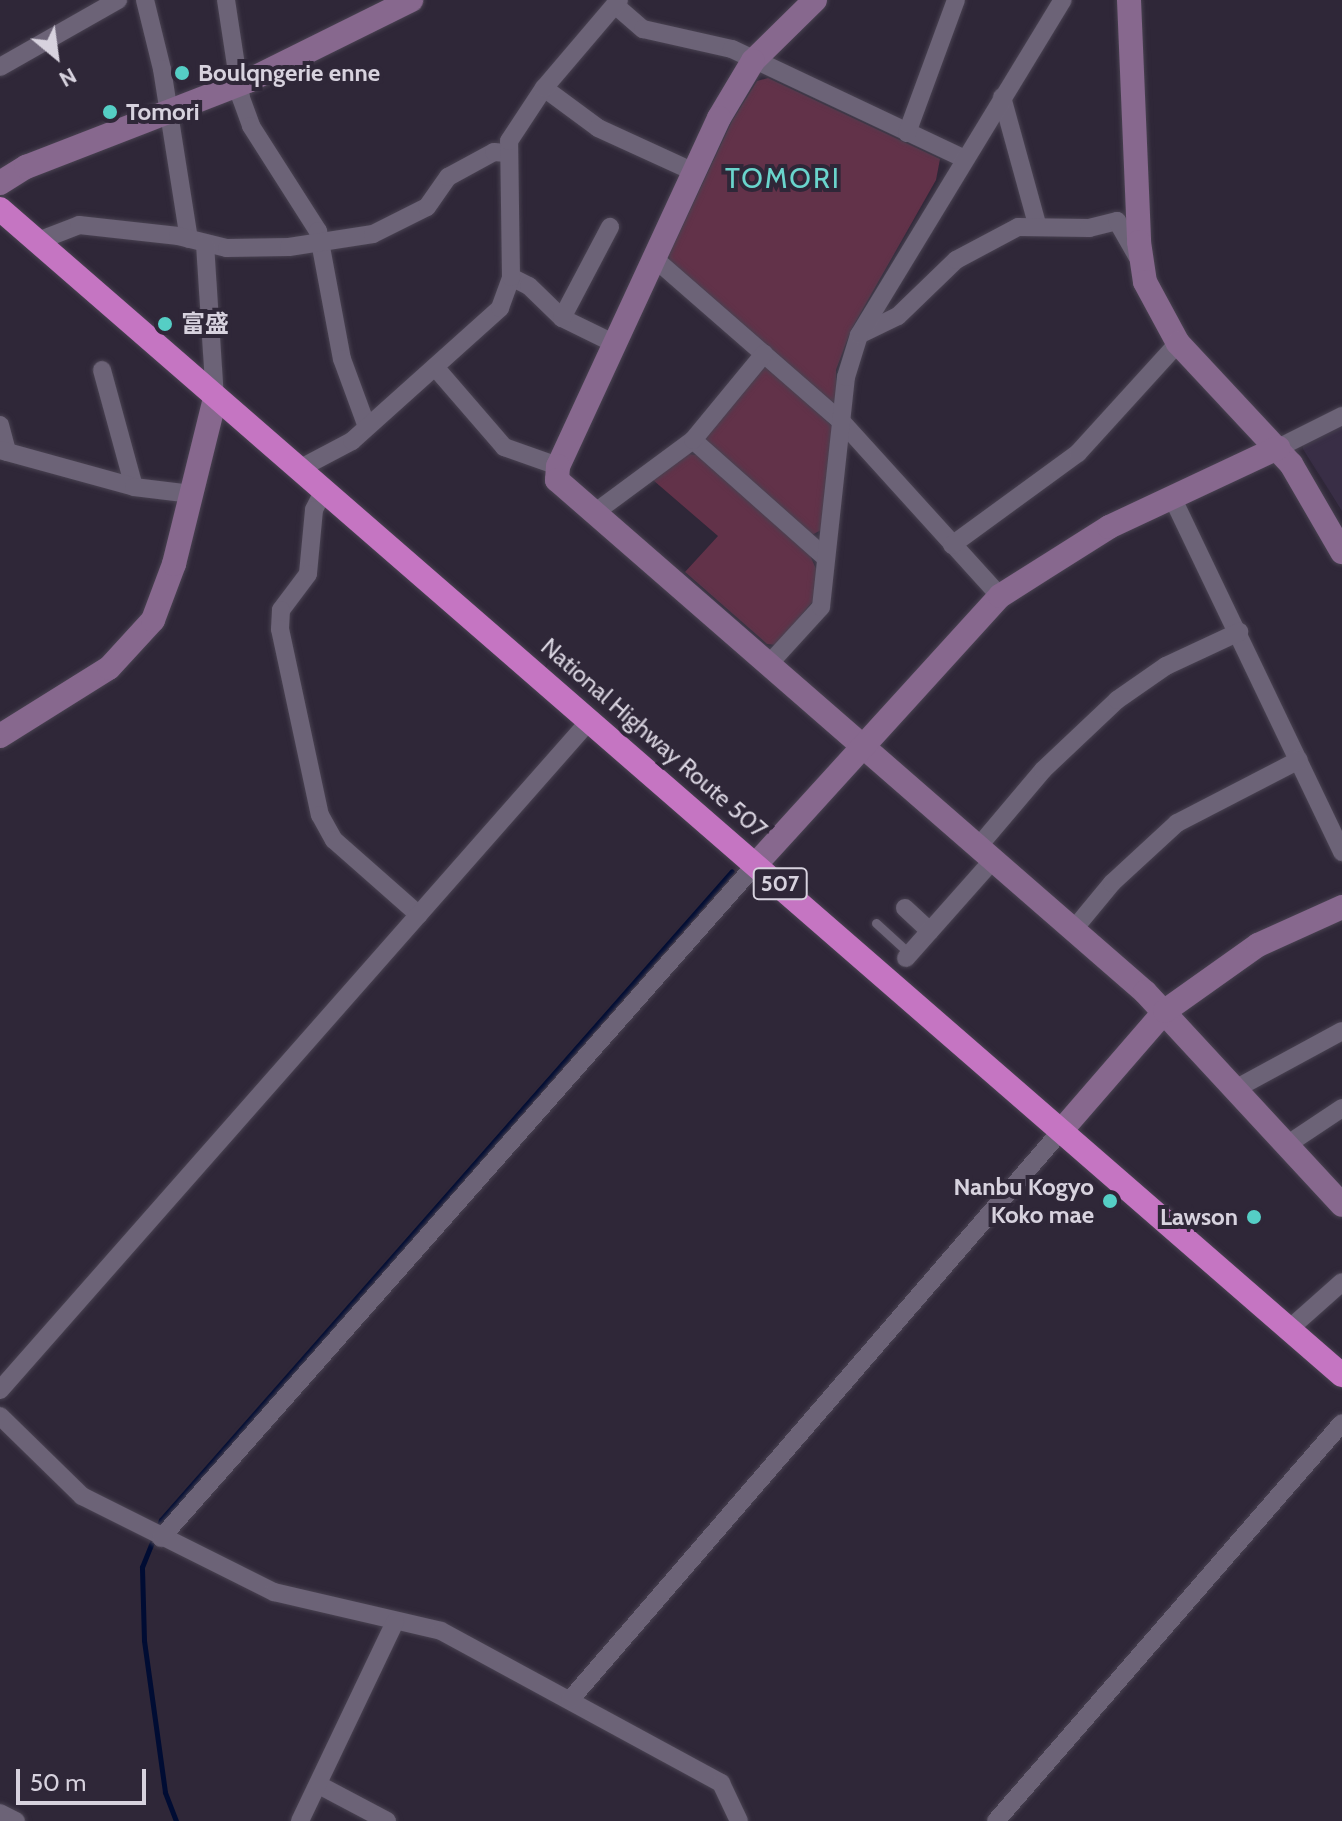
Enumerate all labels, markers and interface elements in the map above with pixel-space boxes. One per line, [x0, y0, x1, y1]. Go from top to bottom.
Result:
north arrow [16, 16, 96, 96]
place label: Boulqngerie enne [198, 59, 380, 87]
text: N [55, 62, 81, 93]
marker: Boulqngerie enne [173, 64, 191, 82]
place label: Tomori [126, 98, 199, 126]
marker: Tomori [101, 103, 119, 121]
district label: TOMORI [725, 161, 841, 195]
place label: 富盛 [181, 310, 229, 338]
marker: 富盛 [156, 315, 174, 333]
street label: National Highway Route 507 [535, 632, 773, 844]
road number: 507 [752, 866, 808, 902]
place label: Nanbu Kogyo Koko mae [954, 1173, 1094, 1229]
marker: Nanbu Kogyo Koko mae [1101, 1192, 1119, 1210]
place label: Lawson [1160, 1203, 1238, 1231]
marker: Lawson [1245, 1208, 1263, 1226]
scale bar [20, 1753, 150, 1803]
text: 50 m [30, 1768, 86, 1797]

